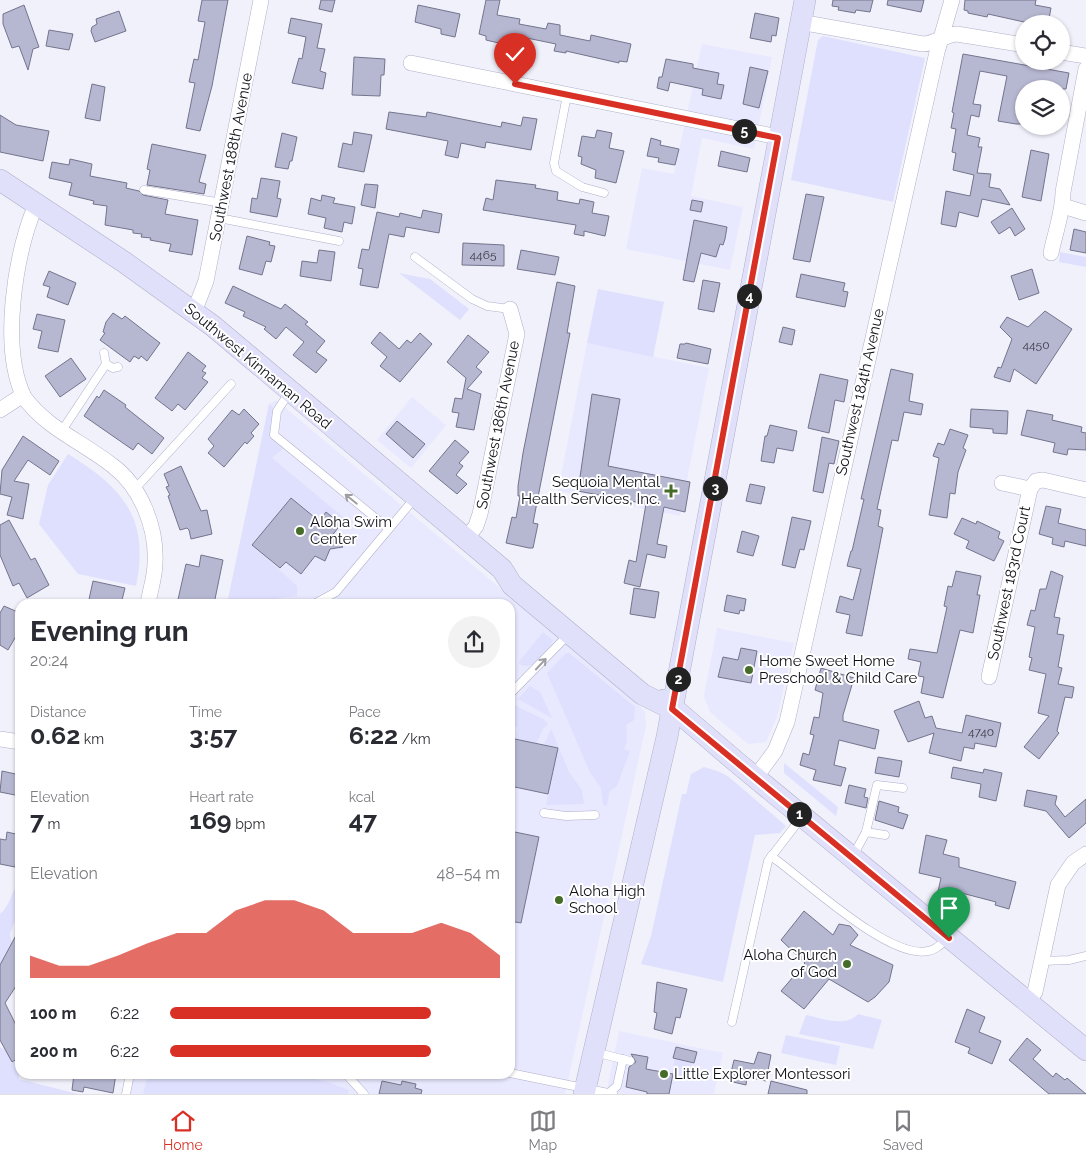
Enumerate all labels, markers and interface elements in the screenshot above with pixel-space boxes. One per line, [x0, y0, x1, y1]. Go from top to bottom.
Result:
map controls [1015, 15, 1070, 135]
button: locate [1015, 15, 1070, 70]
pin [494, 33, 536, 84]
icon: check [501, 40, 529, 68]
street label: Southwest 188th Avenue [206, 71, 256, 243]
button: layers [1015, 80, 1070, 135]
pin: 5 [732, 118, 756, 144]
text: 5 [741, 123, 748, 139]
house number: 4465 [470, 248, 497, 262]
pin: 4 [736, 284, 762, 308]
text: 4 [746, 288, 754, 304]
street label: Southwest Kinnaman Road [181, 299, 335, 433]
street label: Southwest 184th Avenue [832, 307, 888, 477]
house number: 4450 [1023, 338, 1050, 352]
street label: Southwest 186th Avenue [473, 339, 523, 511]
place label: Sequoia Mental Health Services, Inc. [521, 473, 661, 508]
pin: 3 [702, 476, 728, 500]
text: 3 [712, 480, 719, 496]
marker: Sequoia Mental Health Services, Inc. [664, 484, 678, 498]
one-way arrow [345, 493, 358, 504]
street label: Southwest 183rd Court [984, 504, 1034, 662]
place label: Aloha Swim Center [310, 513, 392, 548]
marker: Aloha Swim Center [294, 525, 306, 537]
text: Evening run [30, 615, 189, 648]
button: share [448, 616, 500, 668]
text: 20:24 [30, 651, 68, 670]
place label: Home Sweet Home Preschool & Child Care [759, 652, 918, 687]
one-way arrow [535, 658, 547, 671]
marker: Home Sweet Home Preschool & Child Care [743, 664, 755, 676]
pin: 2 [666, 666, 690, 692]
text: 2 [675, 671, 682, 687]
text: Distance [30, 704, 86, 720]
text: Time [189, 704, 222, 720]
text: Pace [349, 704, 381, 720]
text: 0.62 [30, 720, 80, 750]
text: 3:57 [189, 720, 237, 750]
text: 6:22 [349, 720, 398, 750]
house number: 4740 [968, 725, 994, 739]
text: km [80, 731, 104, 747]
text: /km [398, 731, 431, 747]
text: Elevation [30, 789, 89, 805]
text: Heart rate [189, 789, 254, 805]
text: kcal [349, 789, 375, 805]
pin: 1 [786, 802, 812, 826]
text: 7 [30, 805, 44, 835]
text: 169 [189, 805, 232, 835]
text: 47 [349, 805, 377, 835]
text: 1 [796, 806, 803, 822]
text: m [44, 816, 60, 832]
text: bpm [232, 816, 265, 832]
text: Elevation [30, 864, 98, 883]
text: 48–54 m [436, 864, 500, 883]
place label: Aloha High School [569, 882, 645, 917]
pin [928, 887, 970, 938]
marker: Aloha High School [553, 894, 565, 906]
icon: arrive [935, 894, 963, 922]
place label: Aloha Church of God [743, 946, 837, 981]
marker: Aloha Church of God [841, 958, 853, 970]
text: 100 m [30, 1004, 76, 1023]
text: 6:22 [110, 1004, 139, 1023]
text: 200 m [30, 1042, 77, 1061]
text: 6:22 [110, 1042, 139, 1061]
place label: Little Explorer Montessori [674, 1065, 851, 1083]
marker: Little Explorer Montessori [658, 1068, 670, 1080]
tab: Home [163, 1107, 203, 1153]
tab: Map [529, 1107, 557, 1153]
tab: Saved [883, 1107, 923, 1153]

